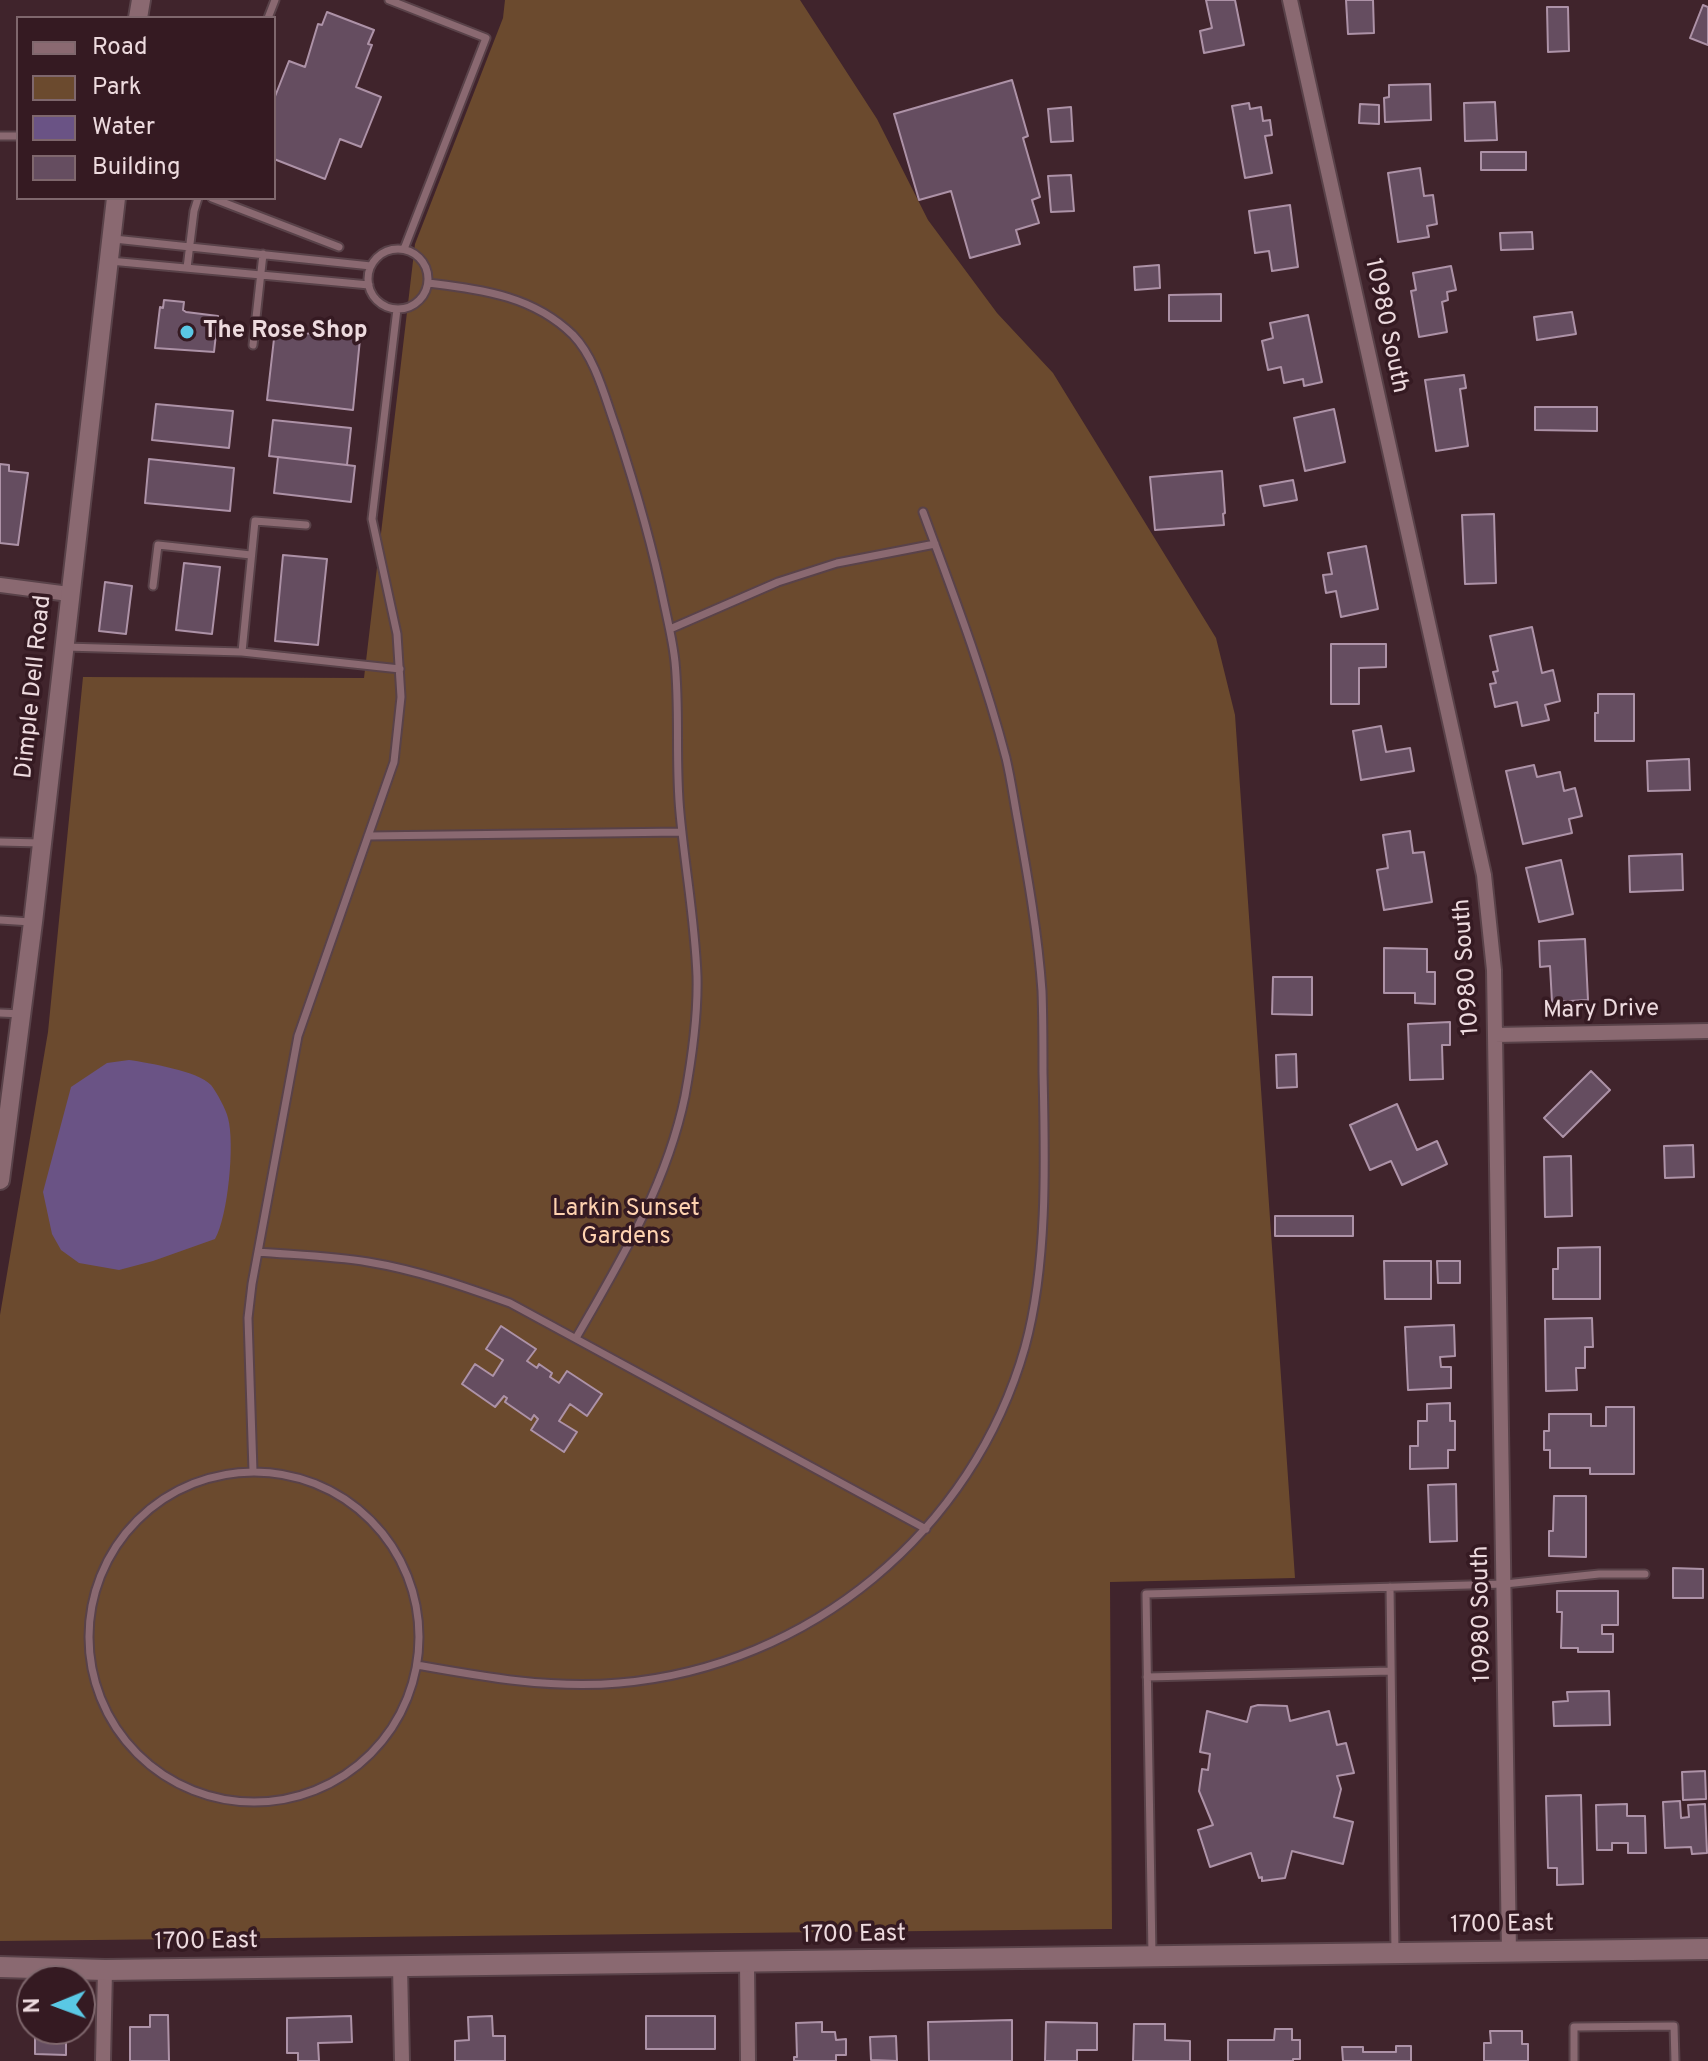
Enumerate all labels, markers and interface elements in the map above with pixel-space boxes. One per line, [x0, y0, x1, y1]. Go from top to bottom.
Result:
legend [16, 16, 276, 200]
text: Road [92, 33, 148, 63]
text: Park [92, 73, 142, 103]
text: Water [92, 113, 155, 143]
text: Building [92, 153, 181, 183]
street label: 10980 South [1357, 256, 1413, 396]
place label: The Rose Shop [203, 318, 368, 346]
marker: The Rose Shop [178, 323, 196, 341]
street label: Dimple Dell Road [11, 594, 59, 780]
street label: 10980 South [1449, 898, 1487, 1036]
street label: Mary Drive [1543, 996, 1659, 1026]
park label: Larkin Sunset Gardens [552, 1196, 700, 1252]
street label: 10980 South [1467, 1545, 1499, 1683]
street label: 1700 East [1450, 1911, 1554, 1941]
street label: 1700 East [802, 1921, 906, 1951]
street label: 1700 East [154, 1928, 258, 1958]
north arrow [16, 1965, 96, 2045]
text: N [20, 1997, 47, 2014]

